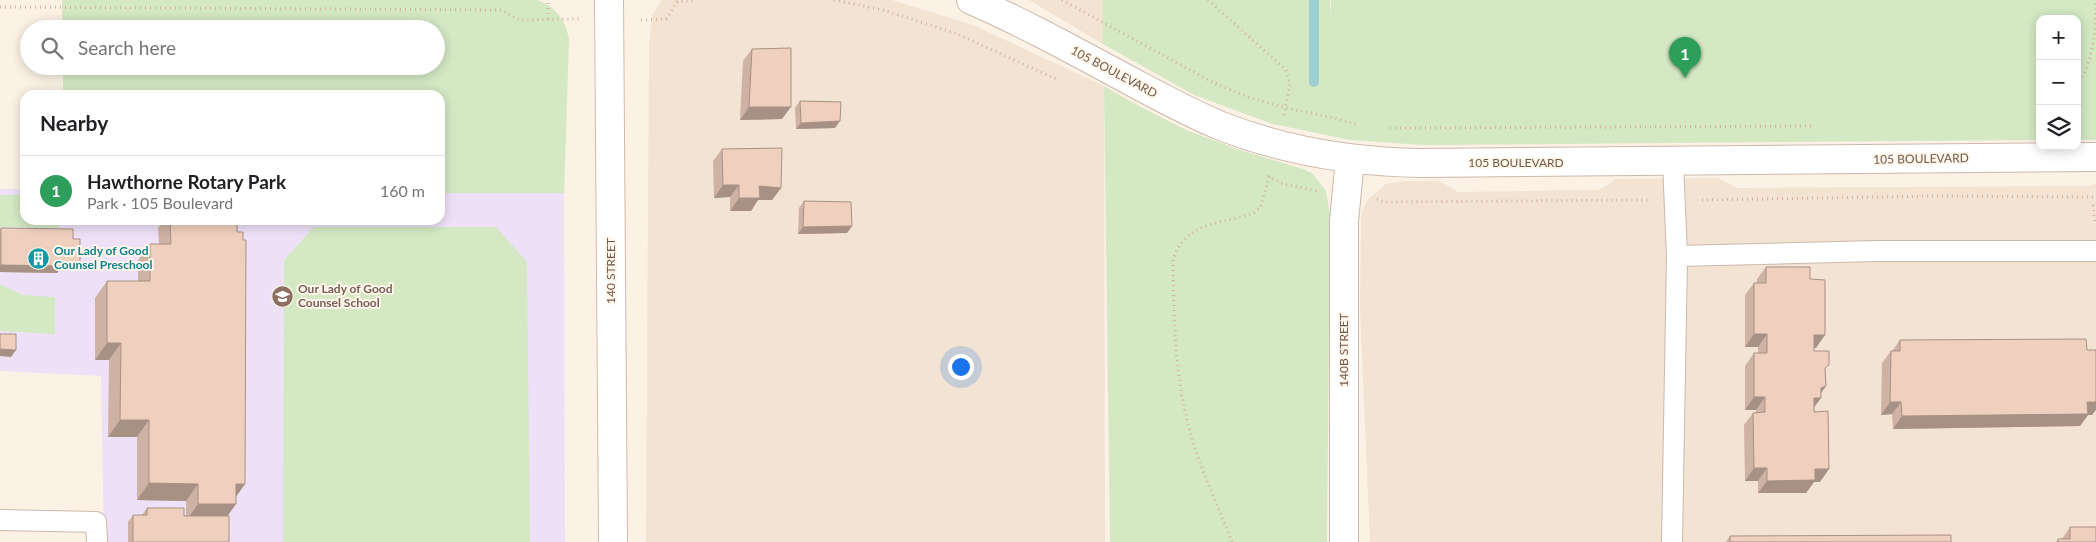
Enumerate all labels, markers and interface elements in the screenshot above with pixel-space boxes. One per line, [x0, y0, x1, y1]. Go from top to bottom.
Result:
map controls [2036, 15, 2081, 150]
button: + [2036, 15, 2081, 60]
search box [20, 20, 445, 75]
icon: search [38, 34, 66, 62]
text: Search here [78, 36, 176, 59]
pin: 1 [1669, 37, 1701, 78]
street label: 105 BOULEVARD [1069, 43, 1160, 101]
button: − [2036, 60, 2081, 105]
button: layers [2036, 105, 2081, 150]
text: Nearby [40, 110, 108, 135]
street label: 105 BOULEVARD [1873, 150, 1969, 167]
street label: 105 BOULEVARD [1468, 155, 1564, 170]
text: Hawthorne Rotary Park [87, 170, 286, 193]
text: 1 [51, 181, 61, 200]
text: 160 m [380, 181, 425, 200]
text: Park · 105 Boulevard [87, 193, 233, 212]
street label: 140 STREET [603, 238, 618, 304]
place label: Our Lady of Good Counsel Preschool [54, 243, 152, 272]
building icon: Our Lady of Good Counsel Preschool [26, 246, 50, 270]
place label: Our Lady of Good Counsel School [298, 281, 393, 310]
school or university icon: Our Lady of Good Counsel School [270, 284, 294, 308]
street label: 140B STREET [1336, 313, 1351, 387]
your location [948, 354, 974, 380]

